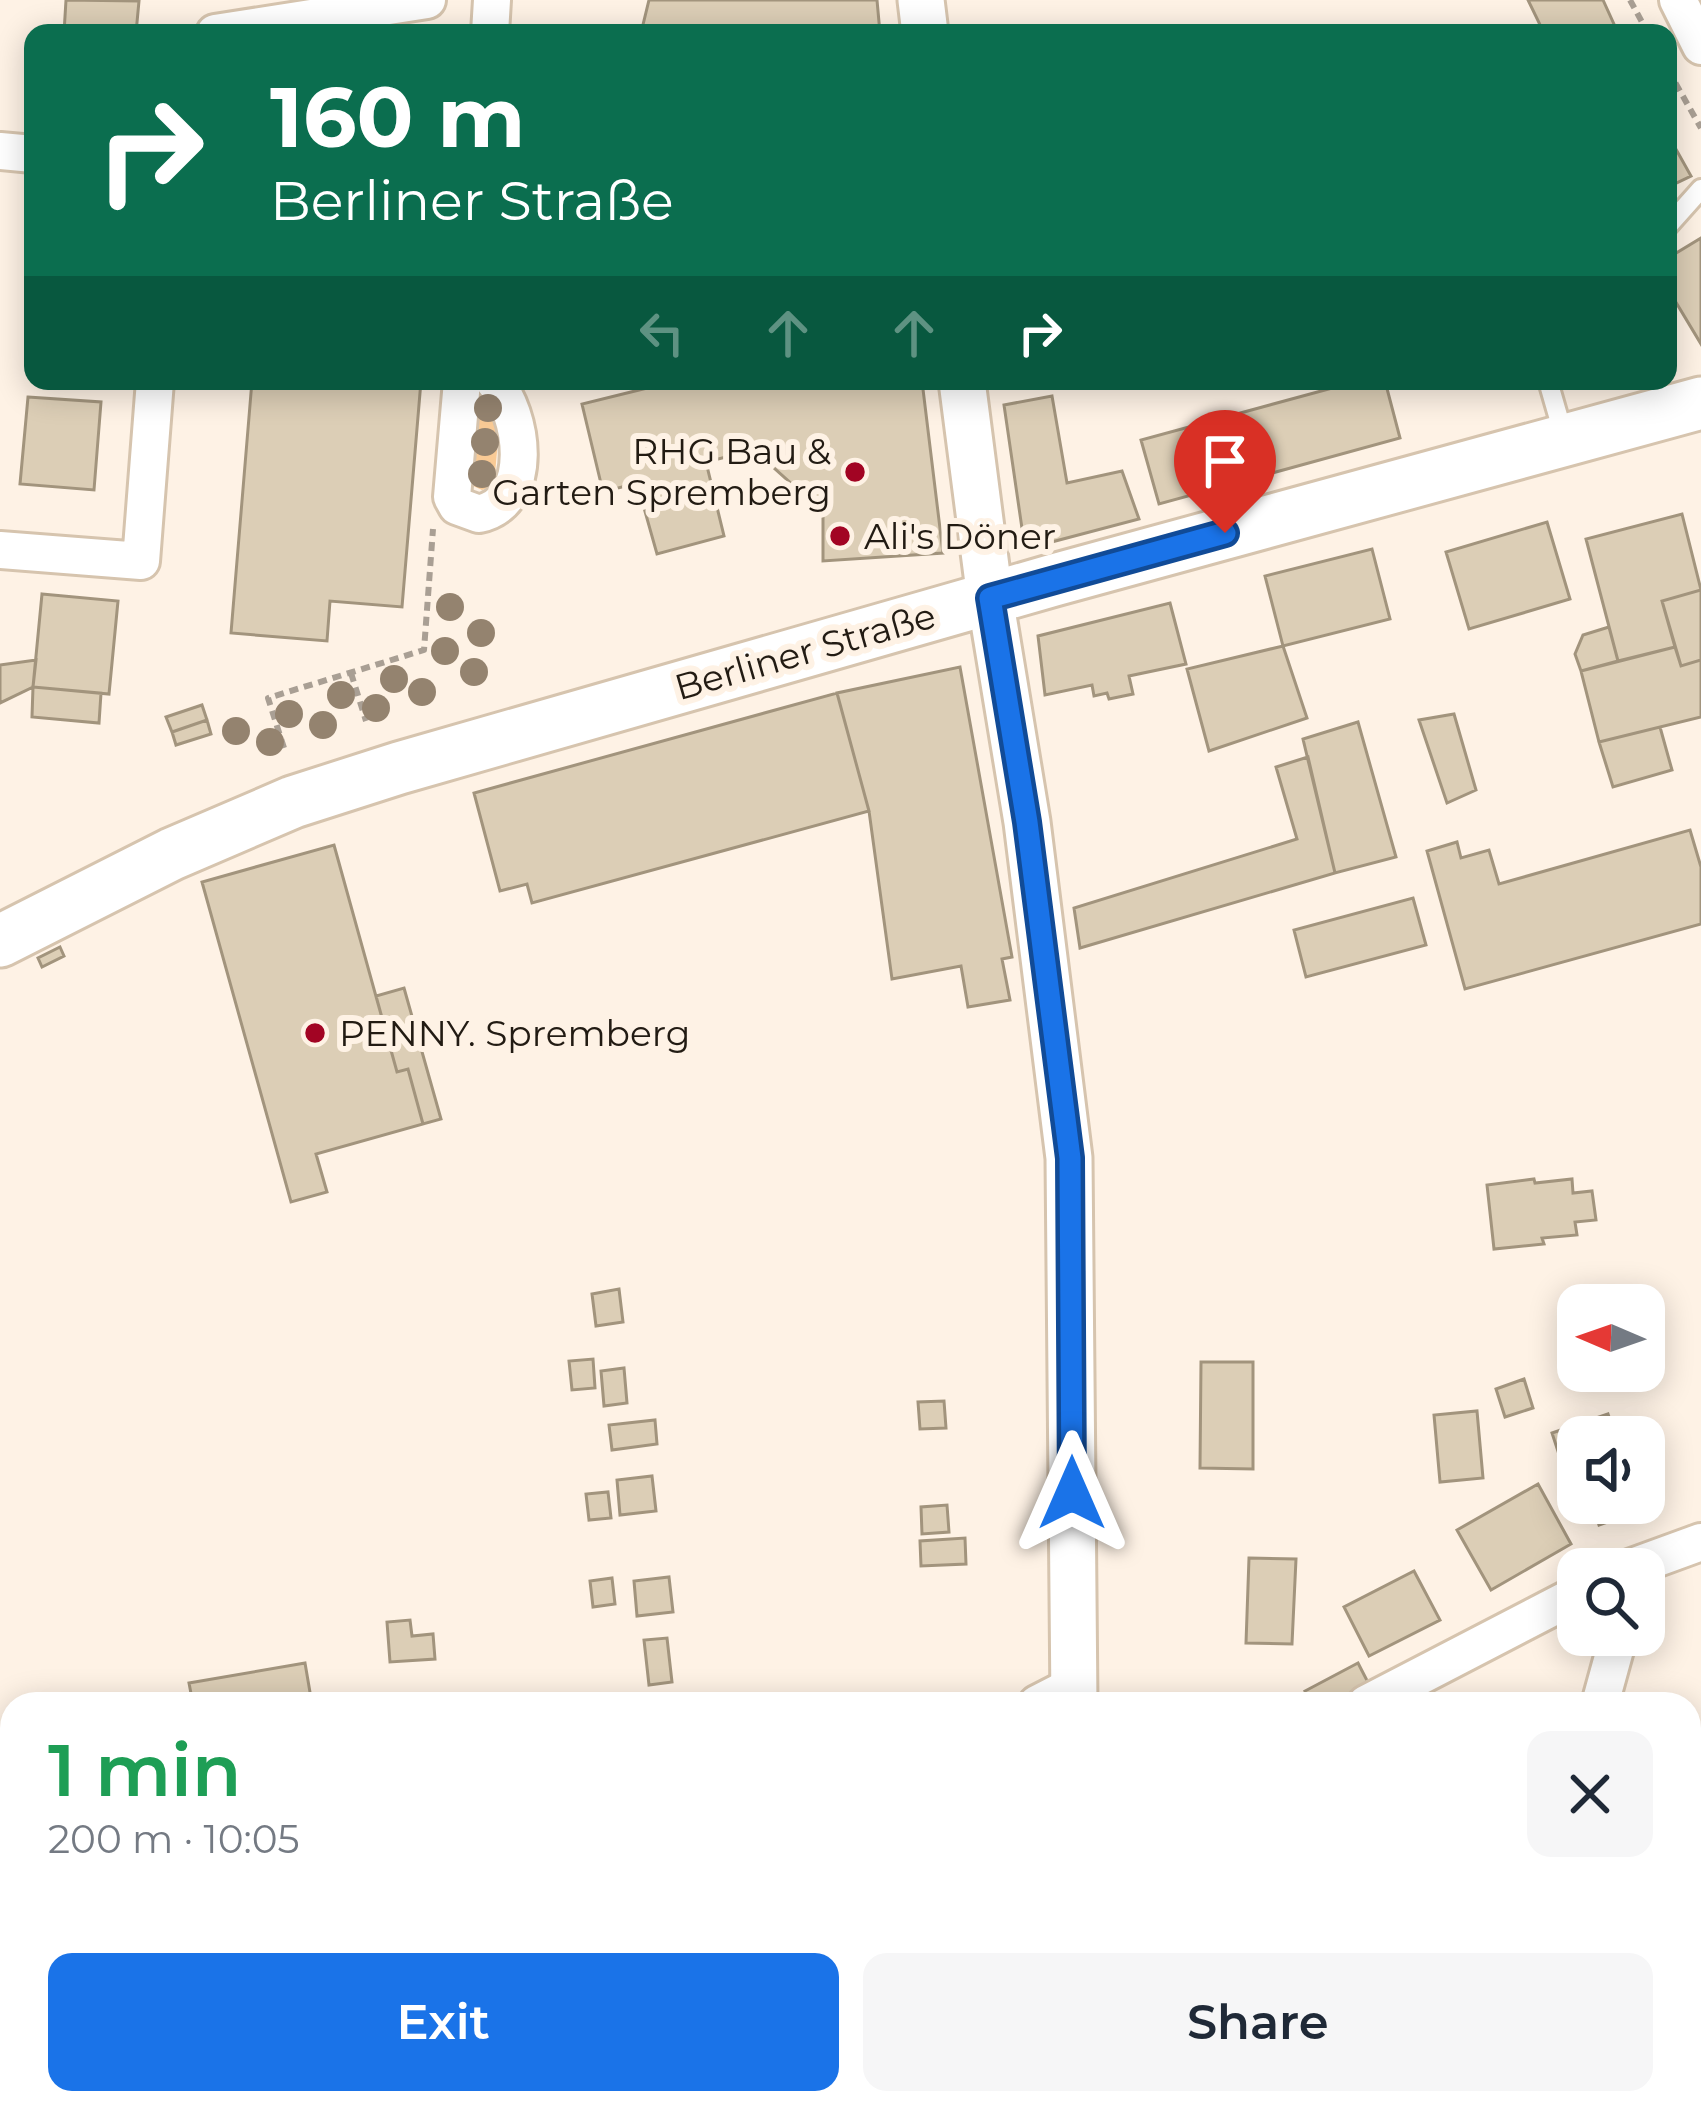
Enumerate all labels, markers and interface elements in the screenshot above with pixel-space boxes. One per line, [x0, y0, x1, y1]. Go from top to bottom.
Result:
text: 160 m [270, 66, 525, 168]
icon: right [72, 72, 228, 228]
text: Berliner Straße [270, 168, 674, 234]
icon: left [629, 300, 695, 366]
icon: ahead [755, 300, 821, 366]
icon: ahead [881, 300, 947, 366]
icon: right [1007, 300, 1073, 366]
pin [1174, 410, 1276, 533]
icon: arrive [1192, 428, 1258, 494]
place label: RHG Bau & Garten Spremberg [492, 429, 831, 514]
marker: RHG Bau & Garten Spremberg [842, 459, 868, 485]
place label: Ali's Döner [864, 514, 1056, 558]
marker: Ali's Döner [827, 523, 853, 549]
street label: Berliner Straße [670, 593, 940, 709]
place label: PENNY. Spremberg [339, 1011, 690, 1055]
marker: PENNY. Spremberg [302, 1020, 328, 1046]
north arrow [1557, 1284, 1665, 1392]
map controls [1557, 1284, 1665, 1656]
button: sound [1557, 1416, 1665, 1524]
position arrow [1009, 1430, 1135, 1556]
button: search [1557, 1548, 1665, 1656]
text: 1 min [48, 1726, 241, 1814]
button: close [1527, 1731, 1653, 1857]
text: 200 m · 10:05 [48, 1815, 300, 1863]
button: Exit [48, 1953, 839, 2091]
button: Share [863, 1953, 1653, 2091]

